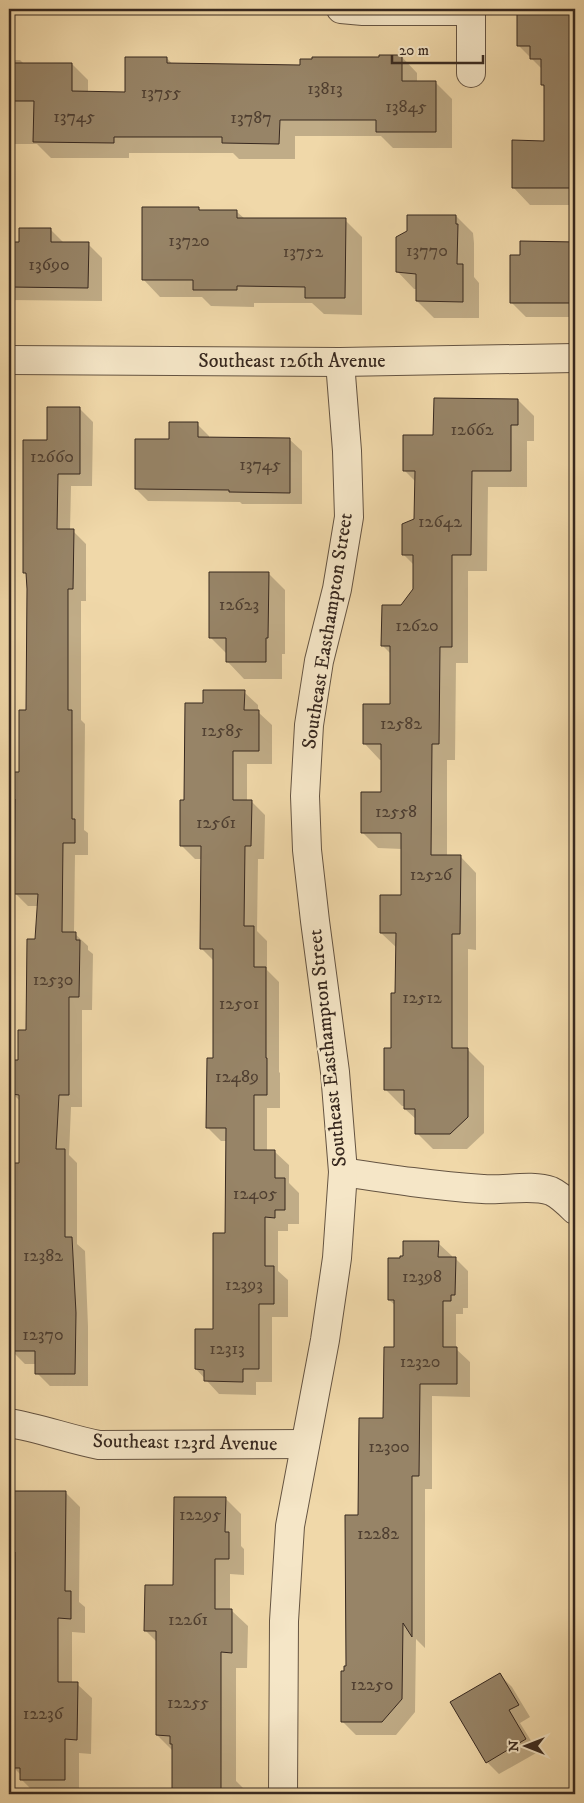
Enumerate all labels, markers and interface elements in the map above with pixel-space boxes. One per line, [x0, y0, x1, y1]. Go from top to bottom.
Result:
scale bar [392, 32, 483, 64]
text: 20 m [399, 41, 429, 60]
house number: 13813 [307, 78, 343, 100]
house number: 13755 [141, 82, 181, 104]
house number: 13845 [385, 96, 427, 118]
house number: 13745 [53, 106, 95, 128]
house number: 13787 [230, 107, 272, 129]
house number: 13720 [168, 230, 210, 252]
house number: 13770 [406, 240, 448, 262]
house number: 13752 [283, 241, 323, 263]
house number: 13690 [28, 254, 70, 276]
street label: Southeast 126th Avenue [198, 349, 386, 374]
house number: 12662 [450, 419, 494, 441]
house number: 12660 [30, 446, 74, 468]
house number: 13745 [239, 454, 281, 476]
street label: Southeast Easthampton Street [297, 511, 359, 751]
house number: 12642 [418, 511, 462, 533]
house number: 12623 [219, 594, 259, 616]
house number: 12620 [395, 615, 439, 637]
house number: 12582 [380, 713, 422, 735]
house number: 12585 [201, 720, 243, 742]
house number: 12558 [375, 801, 417, 823]
house number: 12561 [196, 812, 236, 834]
house number: 12526 [410, 864, 453, 886]
street label: Southeast Easthampton Street [303, 928, 353, 1168]
house number: 12530 [33, 969, 73, 991]
house number: 12512 [402, 987, 442, 1009]
house number: 12501 [219, 993, 259, 1015]
house number: 12489 [215, 1066, 259, 1088]
house number: 12405 [233, 1183, 277, 1205]
house number: 12382 [23, 1245, 63, 1267]
house number: 12398 [402, 1266, 442, 1288]
house number: 12393 [225, 1274, 263, 1296]
house number: 12370 [22, 1324, 64, 1346]
house number: 12313 [209, 1338, 245, 1360]
house number: 12320 [400, 1351, 440, 1373]
street label: Southeast 123rd Avenue [92, 1429, 278, 1457]
house number: 12300 [368, 1436, 410, 1458]
house number: 12295 [179, 1504, 221, 1526]
house number: 12282 [357, 1523, 399, 1545]
house number: 12261 [168, 1609, 208, 1631]
house number: 12250 [351, 1674, 393, 1696]
house number: 12255 [167, 1692, 209, 1714]
house number: 12236 [23, 1703, 64, 1725]
north arrow [502, 1720, 552, 1770]
text: N [505, 1740, 523, 1752]

